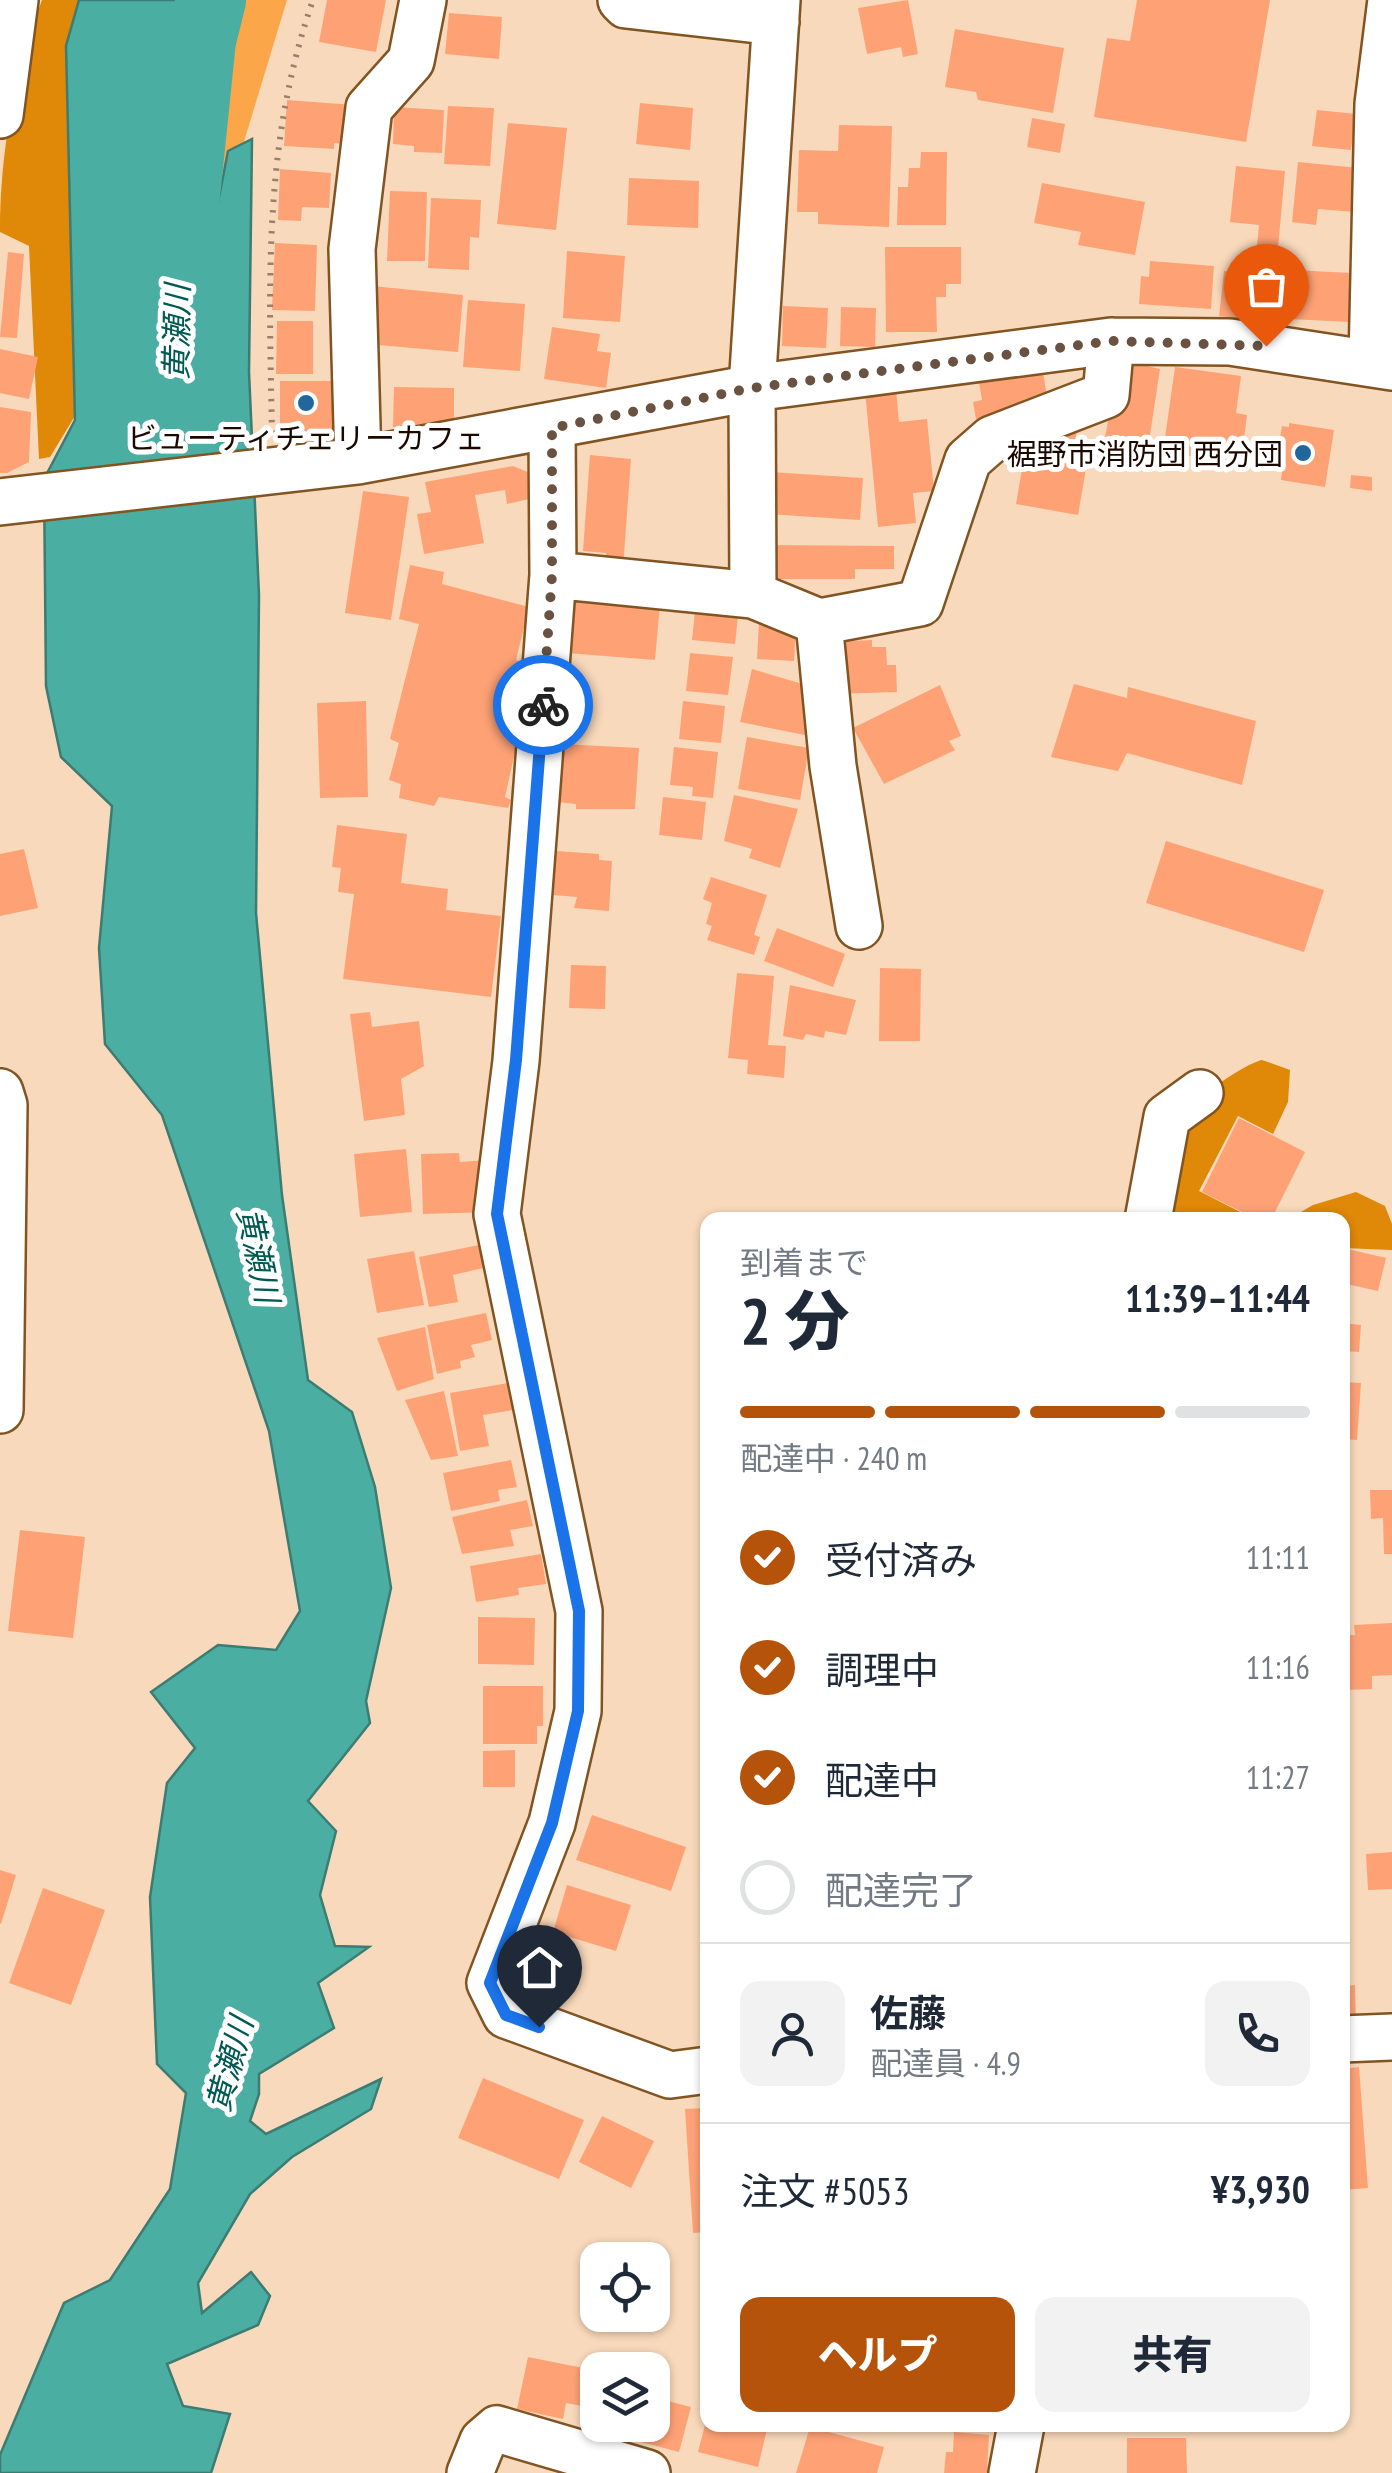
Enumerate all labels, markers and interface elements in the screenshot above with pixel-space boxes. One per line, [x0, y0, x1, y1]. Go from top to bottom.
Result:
pin [1224, 244, 1309, 347]
icon: bag [1239, 259, 1294, 314]
water label: 黄瀬川 [154, 281, 198, 380]
marker: ビューティチェリーカフェ [295, 392, 317, 414]
place label: ビューティチェリーカフェ [127, 418, 485, 457]
place label: 裾野市消防団 西分団 [1007, 434, 1283, 473]
marker: 裾野市消防団 西分団 [1292, 442, 1314, 464]
courier [493, 655, 593, 755]
icon: bike [516, 678, 571, 733]
water label: 黄瀬川 [228, 1204, 290, 1309]
text: 到着まで [740, 1241, 868, 1283]
text: 11:39–11:44 [1125, 1273, 1310, 1322]
text: 2 分 [740, 1278, 849, 1362]
text: 配達中 · 240 m [740, 1437, 927, 1479]
icon: check [740, 1530, 795, 1585]
text: 受付済み [825, 1535, 977, 1584]
text: 11:11 [1246, 1536, 1310, 1578]
icon: check [740, 1640, 795, 1695]
text: 調理中 [825, 1645, 939, 1694]
text: 11:16 [1246, 1646, 1310, 1688]
icon: check [740, 1750, 795, 1805]
text: 配達中 [825, 1755, 939, 1804]
text: 11:27 [1246, 1756, 1310, 1798]
text: 配達完了 [825, 1865, 977, 1914]
pin [497, 1925, 582, 2028]
icon: home [512, 1940, 567, 1995]
button: person [740, 1981, 845, 2086]
button: phone [1205, 1981, 1310, 2086]
text: 佐藤 [870, 1988, 946, 2037]
water label: 黄瀬川 [196, 2009, 262, 2116]
text: 配達員 · 4.9 [870, 2042, 1021, 2084]
text: ¥3,930 [1211, 2164, 1310, 2213]
text: 注文 #5053 [740, 2166, 910, 2215]
map controls [580, 2242, 670, 2442]
button: locate [580, 2242, 670, 2332]
button: ヘルプ [740, 2297, 1015, 2412]
button: 共有 [1035, 2297, 1310, 2412]
button: layers [580, 2352, 670, 2442]

